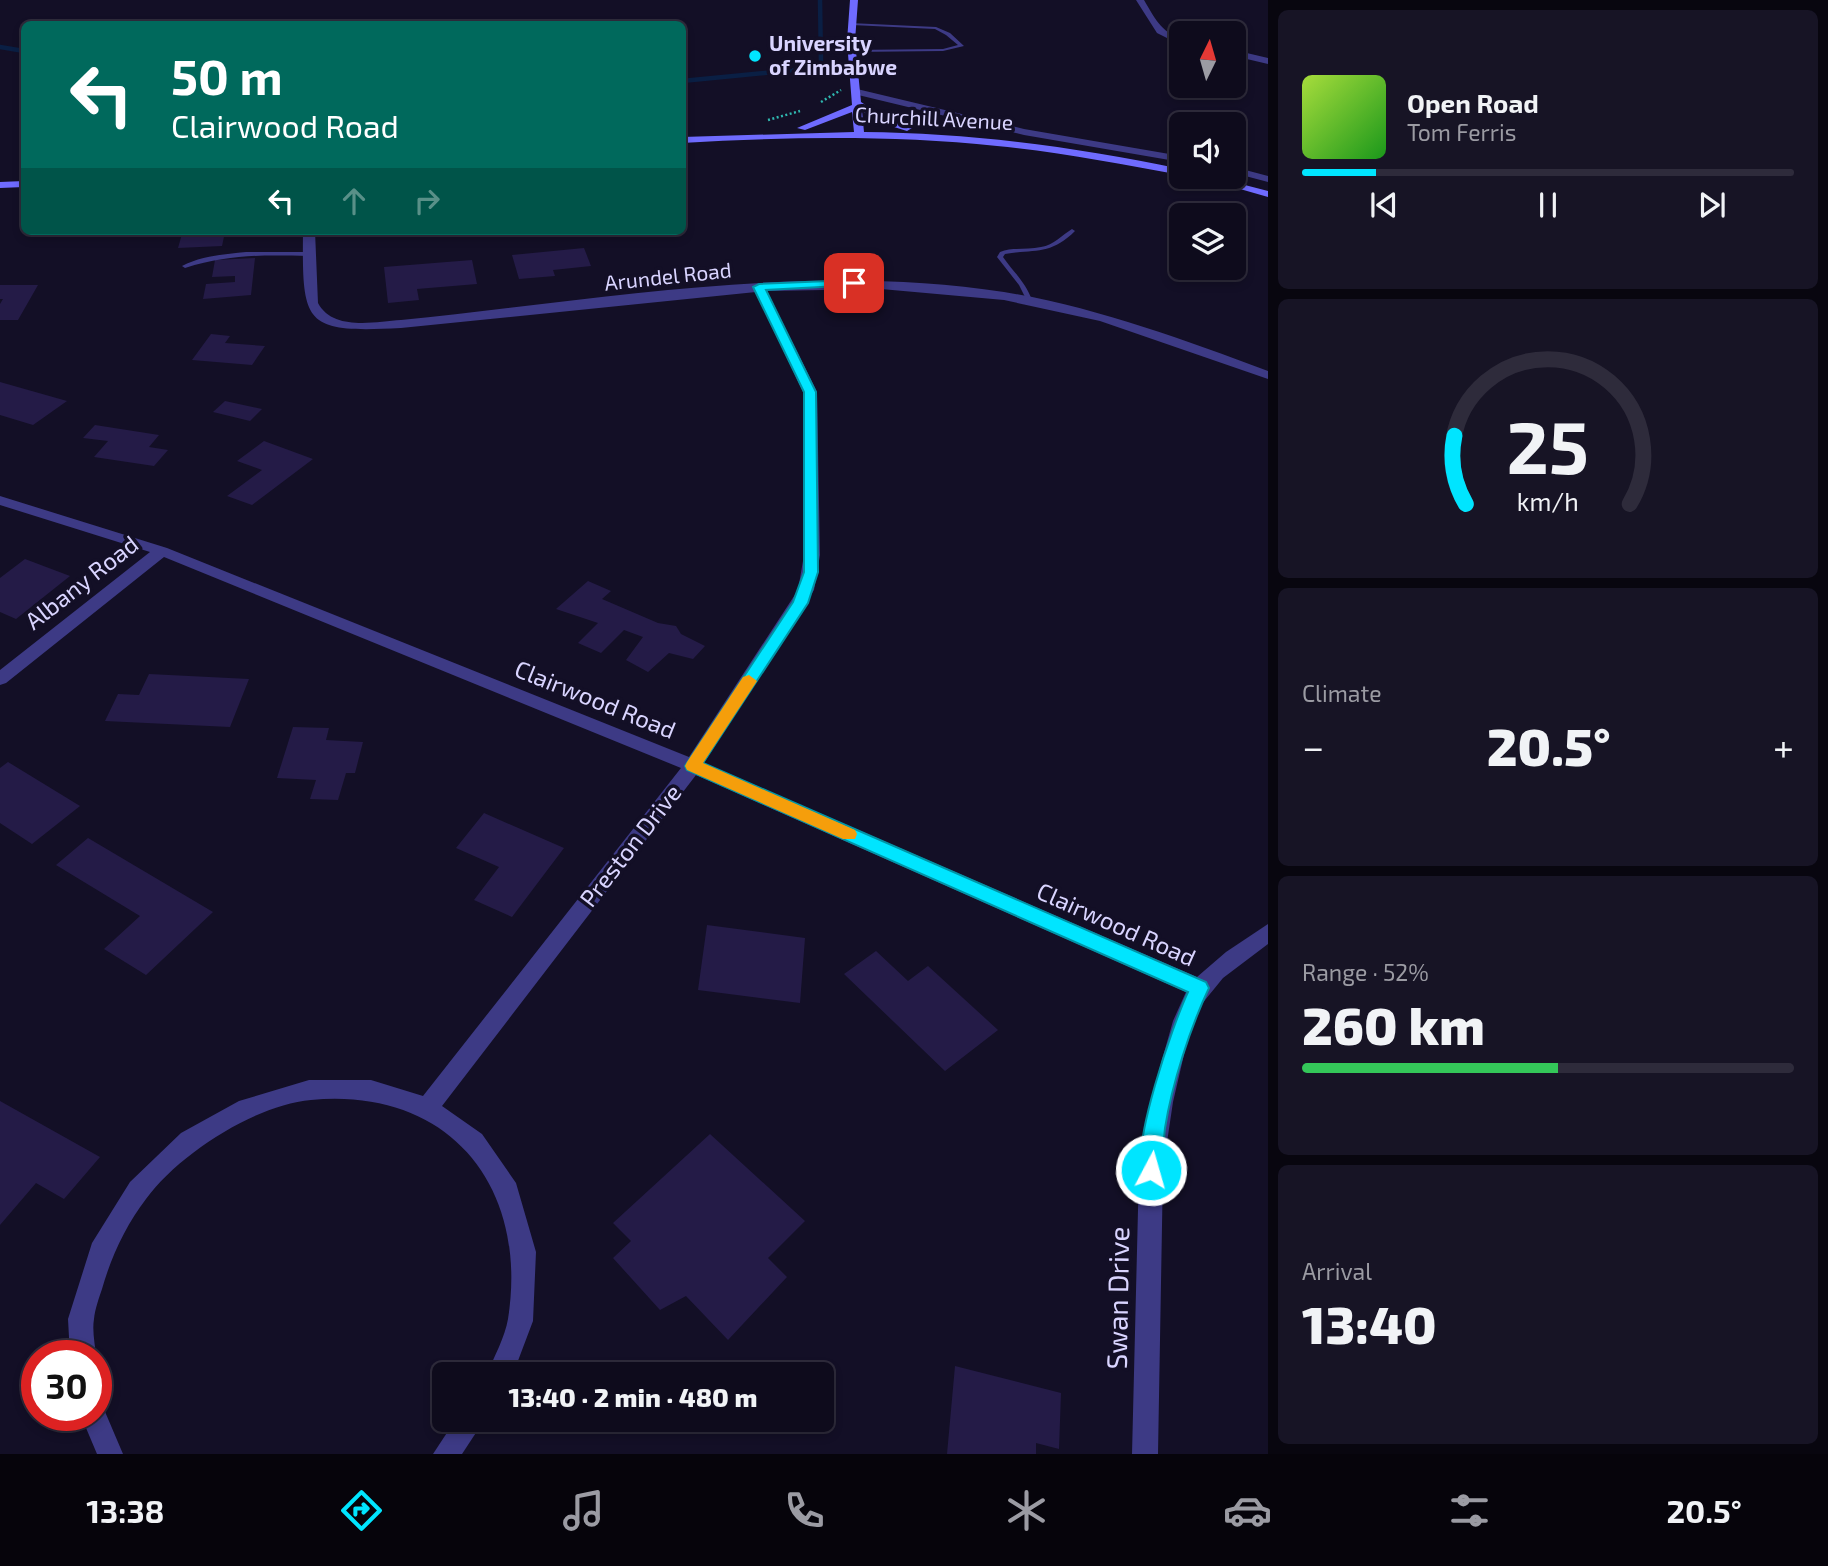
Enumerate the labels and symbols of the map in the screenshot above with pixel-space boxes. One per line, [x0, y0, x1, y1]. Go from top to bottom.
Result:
north arrow [1169, 21, 1246, 98]
place label: University of Zimbabwe [769, 30, 897, 79]
marker: University of Zimbabwe [747, 48, 763, 64]
street label: Churchill Avenue [854, 101, 1014, 134]
pin [824, 253, 884, 313]
street label: Arundel Road [603, 256, 733, 295]
street label: Albany Road [19, 529, 143, 635]
street label: Clairwood Road [511, 653, 680, 744]
street label: Preston Drive [573, 778, 687, 912]
street label: Clairwood Road [1033, 876, 1201, 972]
position arrow [1114, 1133, 1188, 1207]
street label: Swan Drive [1099, 1226, 1135, 1370]
speed limit sign: 30 [21, 1340, 112, 1431]

